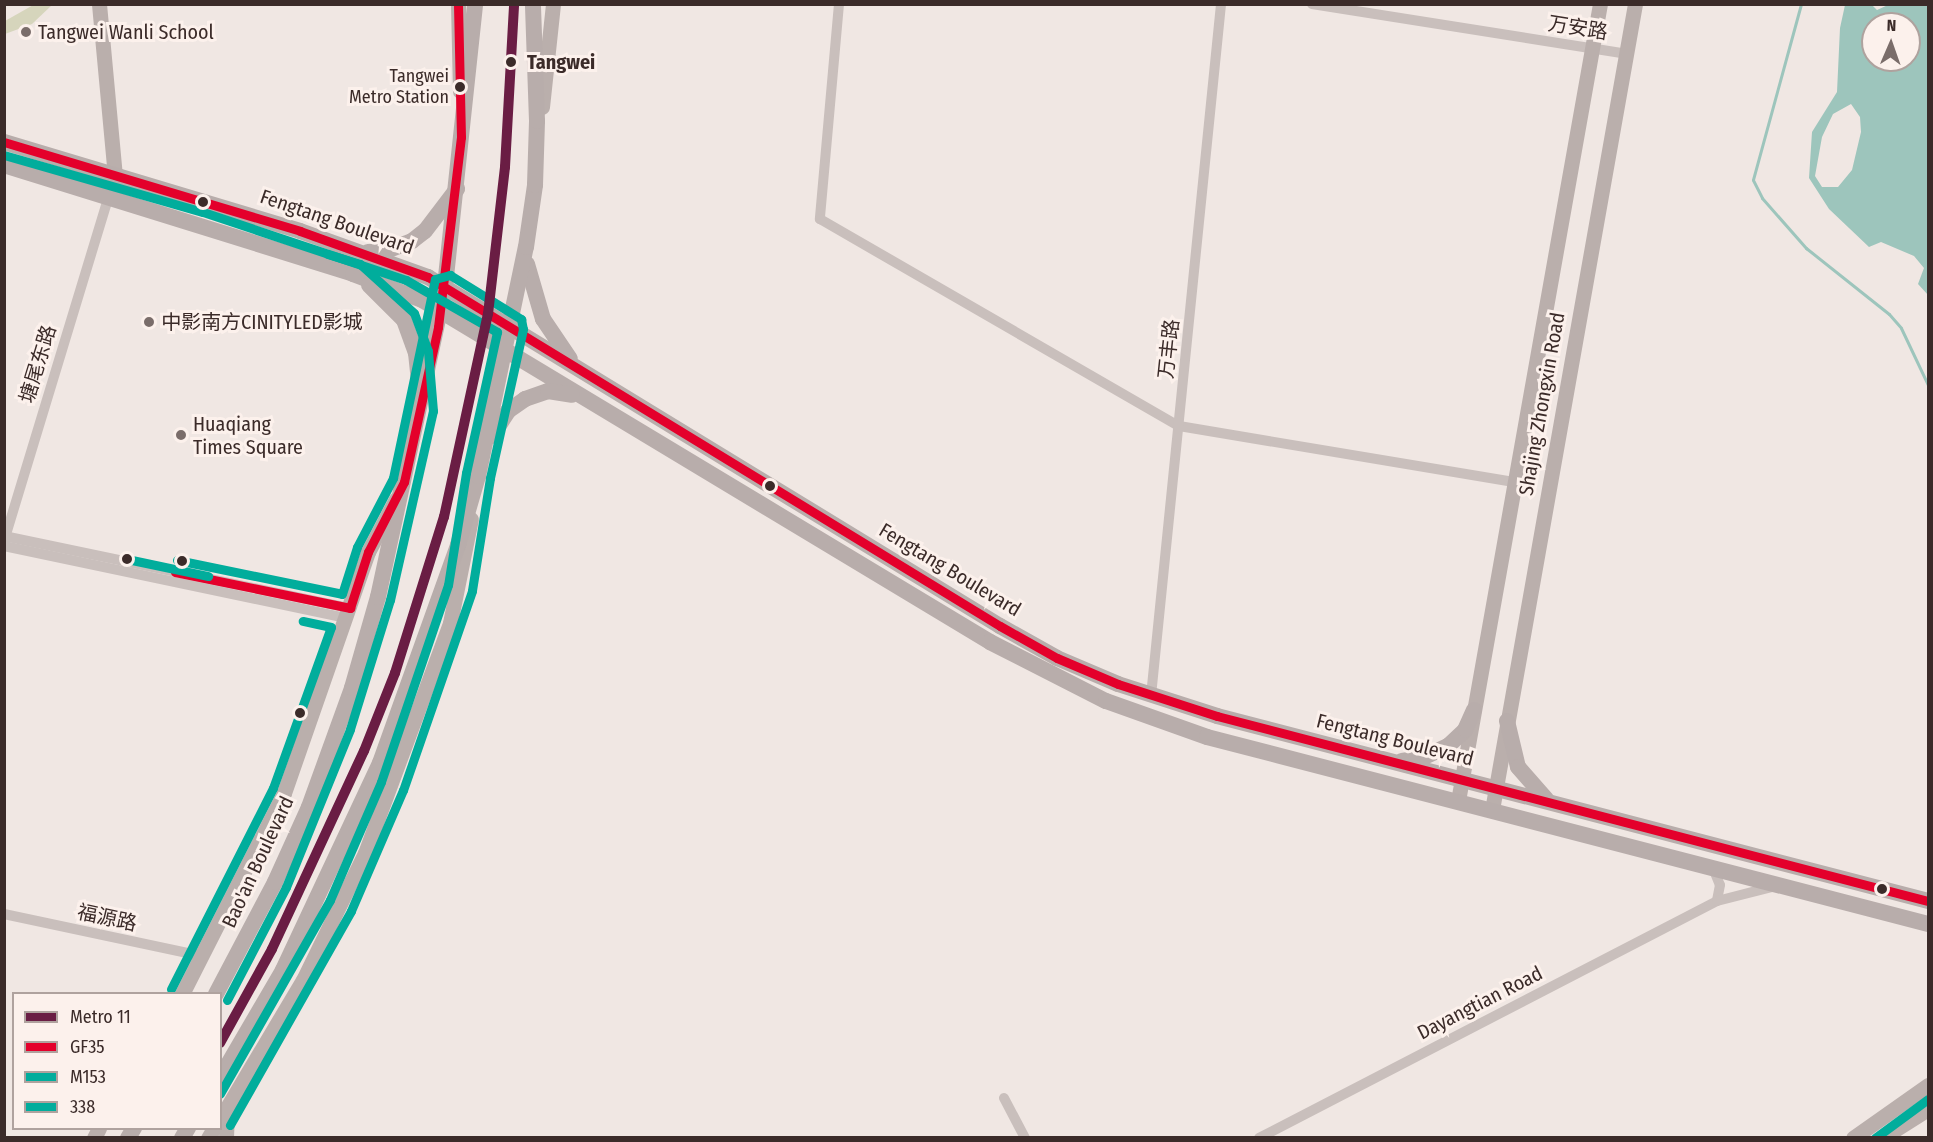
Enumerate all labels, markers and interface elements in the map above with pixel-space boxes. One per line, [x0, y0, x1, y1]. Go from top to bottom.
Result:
street label: 万安路 [1546, 11, 1610, 45]
north arrow [1861, 12, 1921, 72]
text: N [1886, 16, 1897, 35]
place label: Tangwei Wanli School [38, 20, 214, 44]
marker: Tangwei Wanli School [19, 25, 33, 39]
place label: Tangwei [527, 50, 595, 74]
marker: Tangwei [500, 51, 522, 73]
place label: Tangwei Metro Station [349, 66, 449, 109]
marker: Tangwei Metro Station [454, 81, 466, 93]
street label: Fengtang Boulevard [257, 184, 417, 260]
unlabelled marker [197, 196, 209, 208]
place label: 中影南方CINITYLED影城 [161, 310, 363, 334]
street label: Shajing Zhongxin Road [1514, 310, 1570, 498]
marker: 中影南方CINITYLED影城 [142, 315, 156, 329]
street label: 万丰路 [1154, 318, 1184, 380]
street label: 塘尾东路 [15, 322, 61, 406]
place label: Huaqiang Times Square [193, 412, 303, 459]
marker: Huaqiang Times Square [174, 428, 188, 442]
unlabelled marker [764, 480, 776, 492]
street label: Fengtang Boulevard [875, 518, 1025, 622]
unlabelled marker [121, 553, 133, 565]
unlabelled marker [176, 555, 188, 567]
unlabelled marker [294, 707, 306, 719]
street label: Fengtang Boulevard [1314, 709, 1476, 771]
street label: Bao'an Boulevard [217, 792, 299, 932]
unlabelled marker [1876, 883, 1888, 895]
street label: 福源路 [75, 900, 139, 936]
street label: Dayangtian Road [1413, 961, 1547, 1045]
legend [12, 992, 222, 1130]
text: Metro 11 [70, 1006, 131, 1028]
text: GF35 [70, 1036, 105, 1058]
text: M153 [70, 1066, 106, 1088]
text: 338 [70, 1096, 95, 1118]

